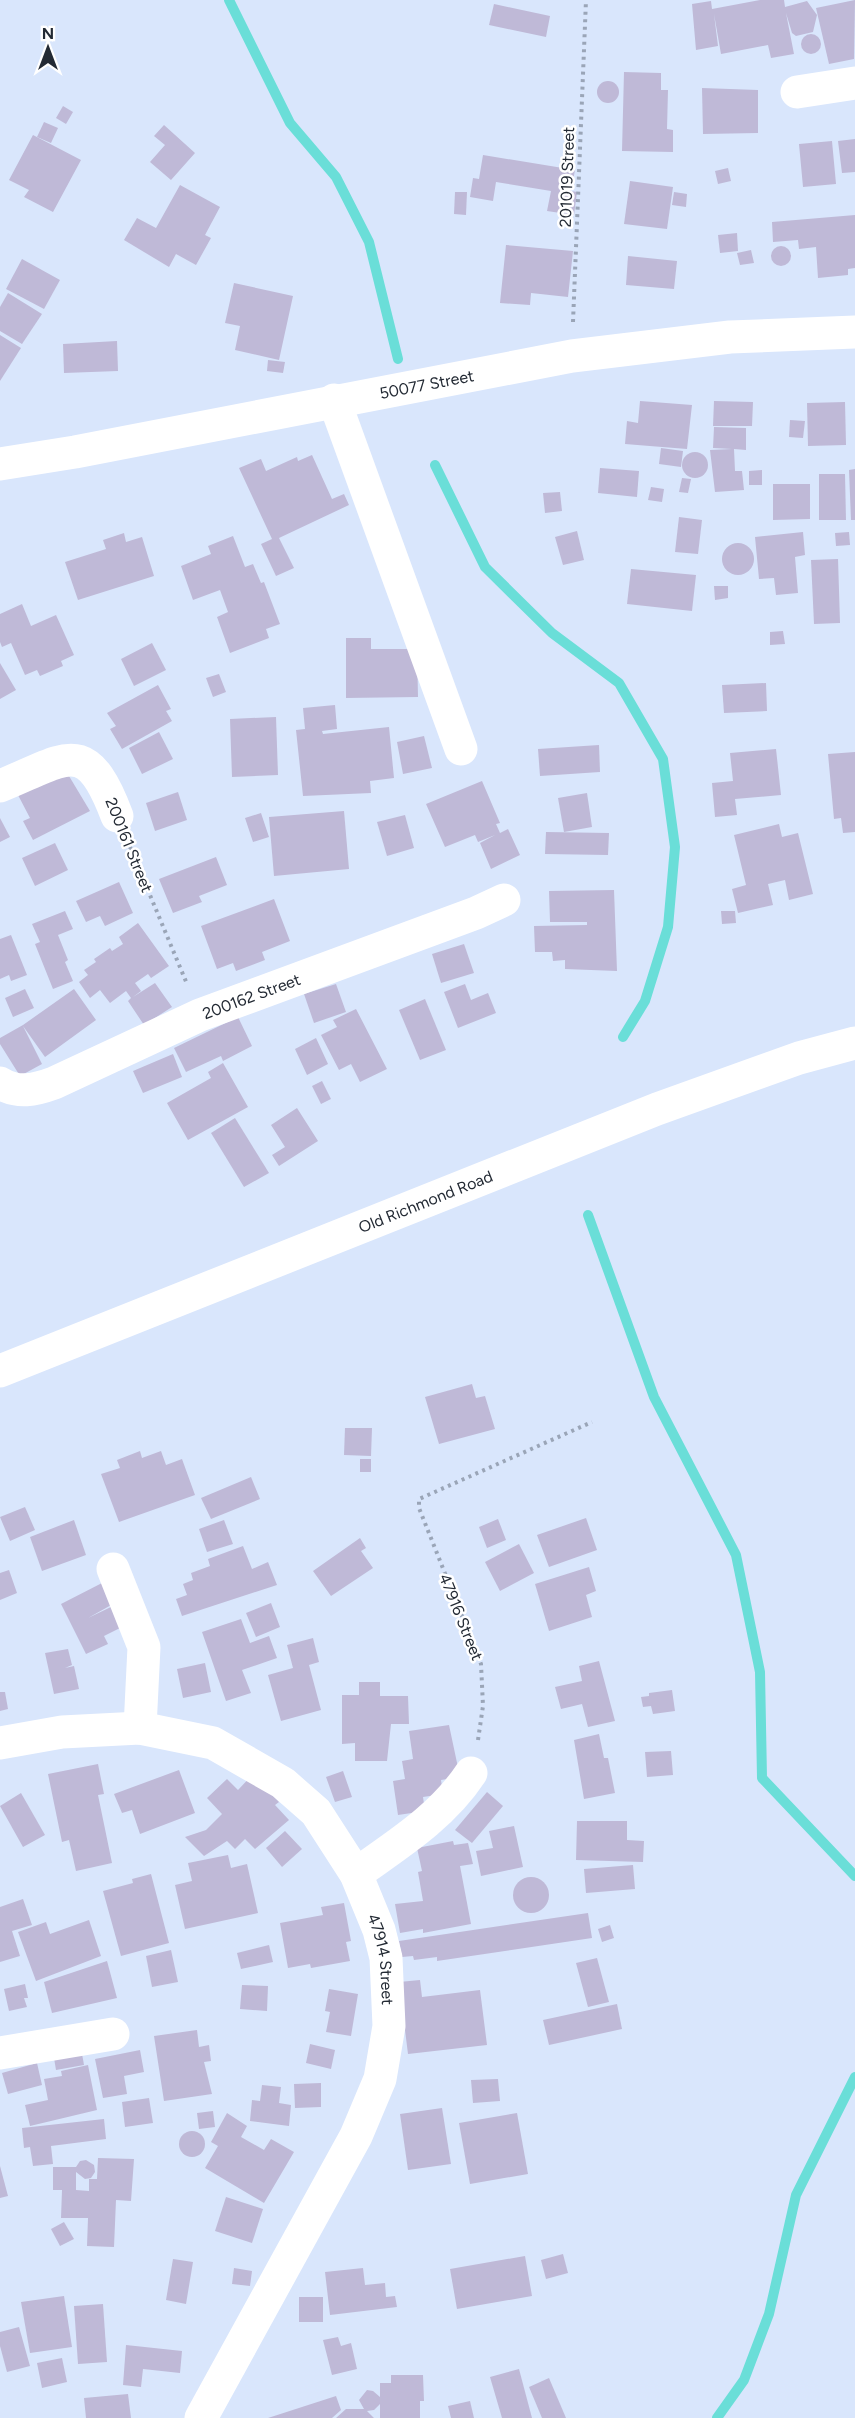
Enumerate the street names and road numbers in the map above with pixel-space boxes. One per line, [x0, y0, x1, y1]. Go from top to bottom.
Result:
street label: 201019 Street [556, 126, 578, 228]
street label: 50077 Street [378, 366, 475, 403]
street label: 200161 Street [101, 795, 157, 895]
street label: 200162 Street [200, 969, 303, 1023]
street label: Old Richmond Road [356, 1166, 495, 1237]
street label: 47916 Street [435, 1571, 487, 1663]
street label: 47914 Street [364, 1911, 398, 2006]

